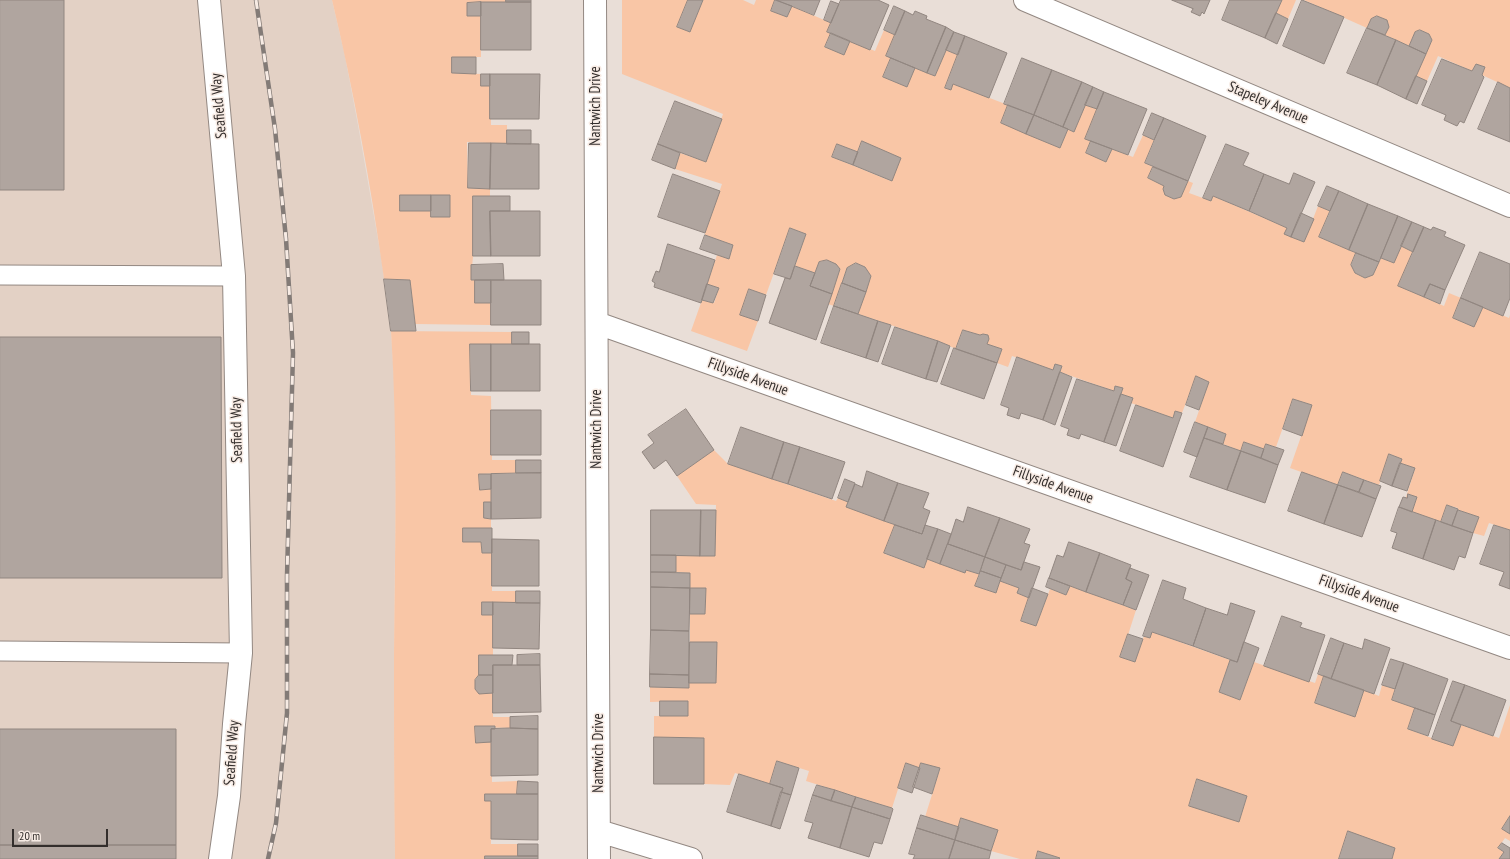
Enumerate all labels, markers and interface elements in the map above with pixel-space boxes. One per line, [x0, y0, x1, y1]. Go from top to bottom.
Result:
street label: Nantwich Drive [587, 66, 605, 146]
street label: Seafield Way [207, 72, 231, 140]
street label: Stapeley Avenue [1225, 78, 1311, 128]
street label: Fillyside Avenue [705, 354, 791, 400]
street label: Nantwich Drive [588, 389, 606, 469]
street label: Seafield Way [227, 397, 247, 463]
street label: Fillyside Avenue [1010, 462, 1096, 508]
street label: Fillyside Avenue [1316, 571, 1402, 617]
street label: Nantwich Drive [590, 713, 608, 793]
street label: Seafield Way [221, 720, 243, 786]
scale bar [14, 821, 110, 847]
text: 20 m [19, 828, 40, 843]

